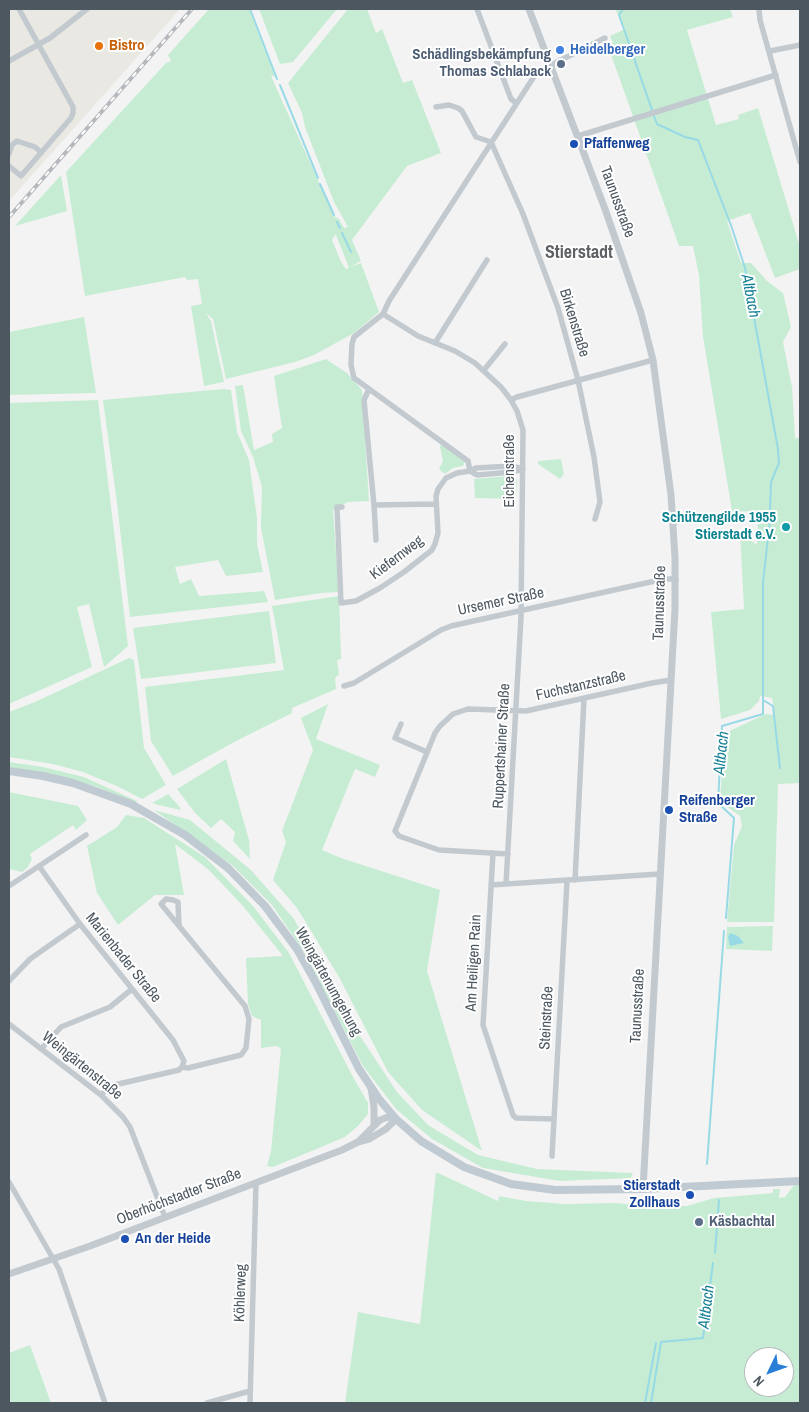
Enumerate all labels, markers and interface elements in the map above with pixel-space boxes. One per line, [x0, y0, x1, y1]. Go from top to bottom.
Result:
place label: Bistro [109, 37, 145, 55]
marker: Bistro [93, 40, 105, 52]
place label: Heidelberger [570, 41, 645, 59]
marker: Heidelberger [554, 44, 566, 56]
place label: Schädlingsbekämpfung Thomas Schlaback [412, 46, 551, 81]
marker: Schädlingsbekämpfung Thomas Schlaback [555, 58, 567, 70]
place label: Pfaffenweg [584, 135, 650, 153]
marker: Pfaffenweg [568, 138, 580, 150]
street label: Taunusstraße [596, 164, 638, 240]
district label: Stierstadt [545, 242, 613, 264]
water label: Altbach [736, 273, 764, 319]
street label: Birkenstraße [555, 287, 593, 359]
street label: Eichenstraße [501, 434, 519, 508]
place label: Schützengilde 1955 Stierstadt e.V. [662, 509, 776, 544]
marker: Schützengilde 1955 Stierstadt e.V. [780, 521, 792, 533]
street label: Kiefernweg [367, 532, 427, 584]
street label: Taunusstraße [650, 565, 670, 641]
street label: Ursemer Straße [456, 584, 546, 620]
street label: Fuchstanzstraße [534, 667, 628, 705]
street label: Ruppertshainer Straße [490, 683, 514, 809]
water label: Altbach [710, 730, 734, 776]
place label: Reifenberger Straße [679, 792, 755, 827]
marker: Reifenberger Straße [663, 804, 675, 816]
street label: Marienbader Straße [81, 910, 165, 1006]
street label: Am Heiligen Rain [462, 914, 486, 1012]
street label: Weingärtenumgehung [291, 925, 365, 1039]
street label: Taunusstraße [627, 968, 649, 1044]
street label: Steinstraße [536, 986, 558, 1050]
street label: Weingärtenstraße [38, 1028, 126, 1104]
street label: Oberhöchstadter Straße [114, 1165, 244, 1229]
place label: Stierstadt Zollhaus [623, 1177, 680, 1212]
marker: Stierstadt Zollhaus [684, 1189, 696, 1201]
place label: Käsbachtal [709, 1213, 775, 1231]
marker: Käsbachtal [693, 1216, 705, 1228]
place label: An der Heide [135, 1230, 211, 1248]
marker: An der Heide [119, 1233, 131, 1245]
street label: Köhlerweg [231, 1264, 251, 1322]
water label: Altbach [695, 1284, 719, 1330]
north arrow [744, 1347, 794, 1397]
text: N [749, 1372, 768, 1390]

